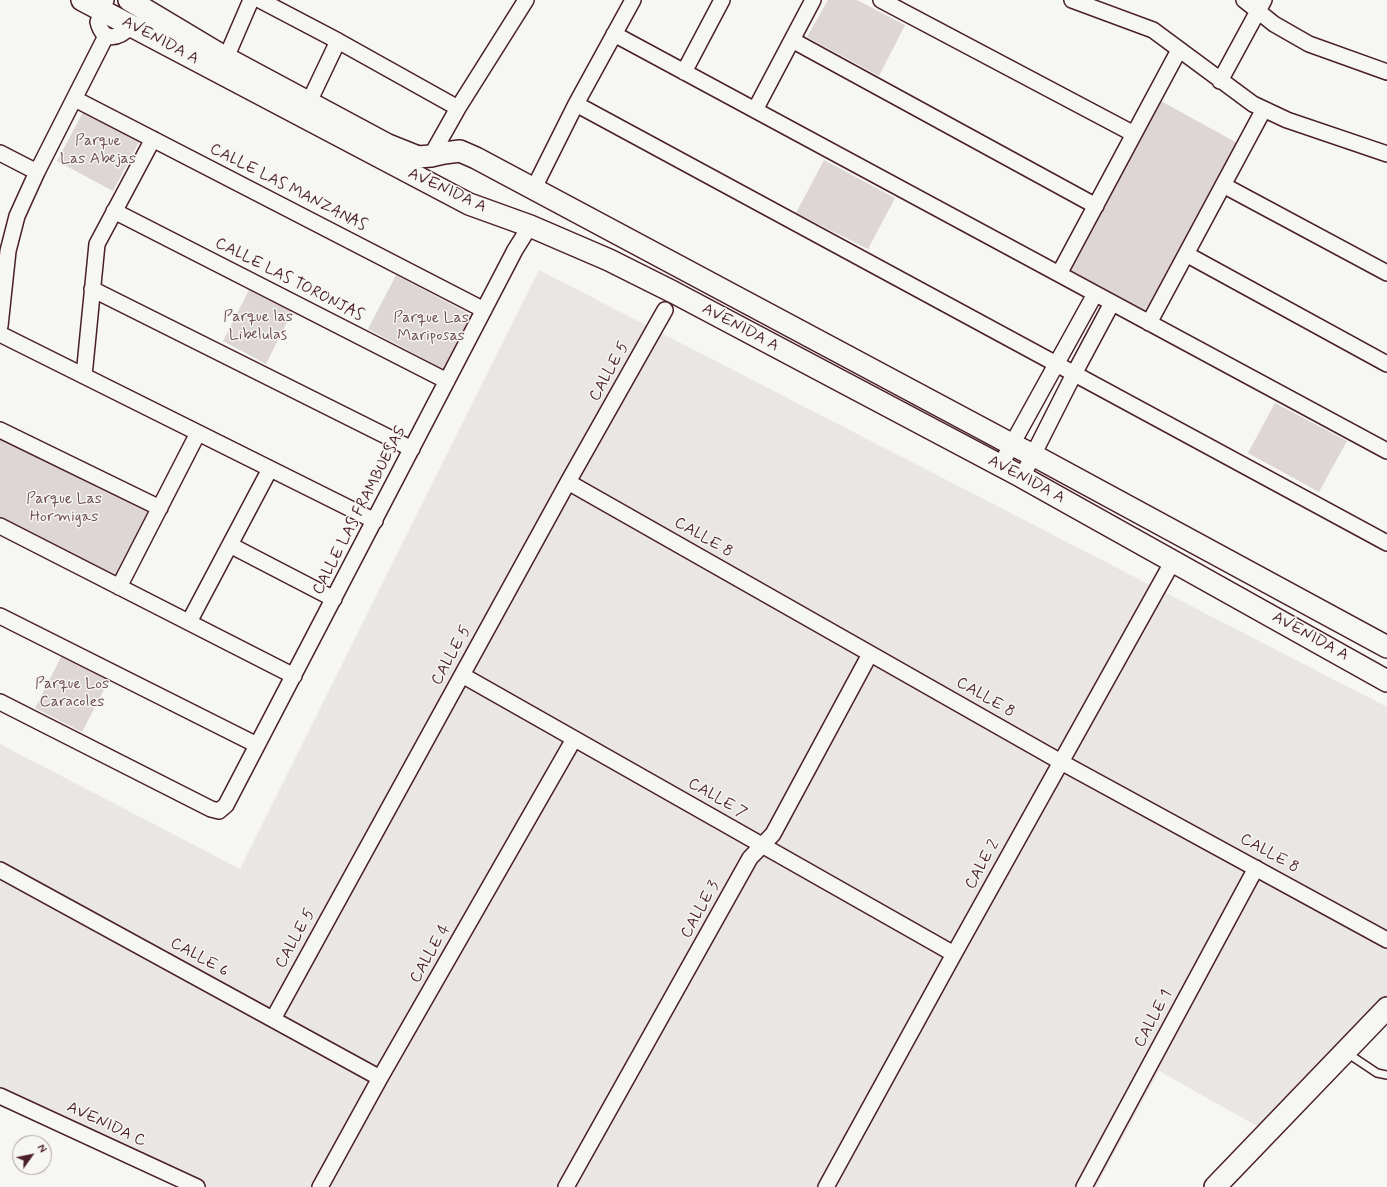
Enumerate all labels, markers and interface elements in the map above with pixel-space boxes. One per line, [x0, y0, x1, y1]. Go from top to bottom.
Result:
street label: AVENIDA A [118, 13, 202, 69]
park label: Parque Las Abejas [60, 132, 136, 170]
street label: CALLE LAS MANZANAS [206, 140, 370, 236]
street label: AVENIDA A [405, 164, 489, 218]
street label: CALLE LAS TORONJAS [211, 234, 367, 326]
street label: AVENIDA A [698, 300, 782, 356]
park label: Parque las Libelulas [223, 308, 293, 346]
park label: Parque Las Mariposas [393, 309, 469, 347]
street label: CALLE 5 [586, 339, 634, 405]
street label: CALLE LAS FRAMBUESAS [309, 424, 411, 598]
street label: AVENIDA A [984, 452, 1068, 508]
park label: Parque Las Hormigas [26, 490, 102, 528]
street label: CALLE 8 [670, 514, 736, 562]
street label: AVENIDA A [1268, 608, 1352, 666]
street label: CALLE 5 [428, 623, 476, 689]
street label: CALLE 8 [952, 674, 1018, 722]
park label: Parque Los Caracoles [35, 675, 109, 713]
street label: CALLE 7 [684, 774, 750, 824]
street label: CALLE 8 [1236, 830, 1302, 878]
street label: CALE 2 [962, 837, 1004, 893]
street label: CALLE 3 [677, 878, 725, 942]
street label: CALLE 5 [272, 906, 320, 972]
street label: CALLE 4 [407, 921, 455, 987]
street label: CALLE 6 [167, 934, 231, 982]
street label: CALLE 1 [1131, 987, 1177, 1051]
street label: AVENIDA C [63, 1098, 149, 1152]
north arrow [12, 1135, 52, 1175]
text: N [33, 1142, 49, 1156]

